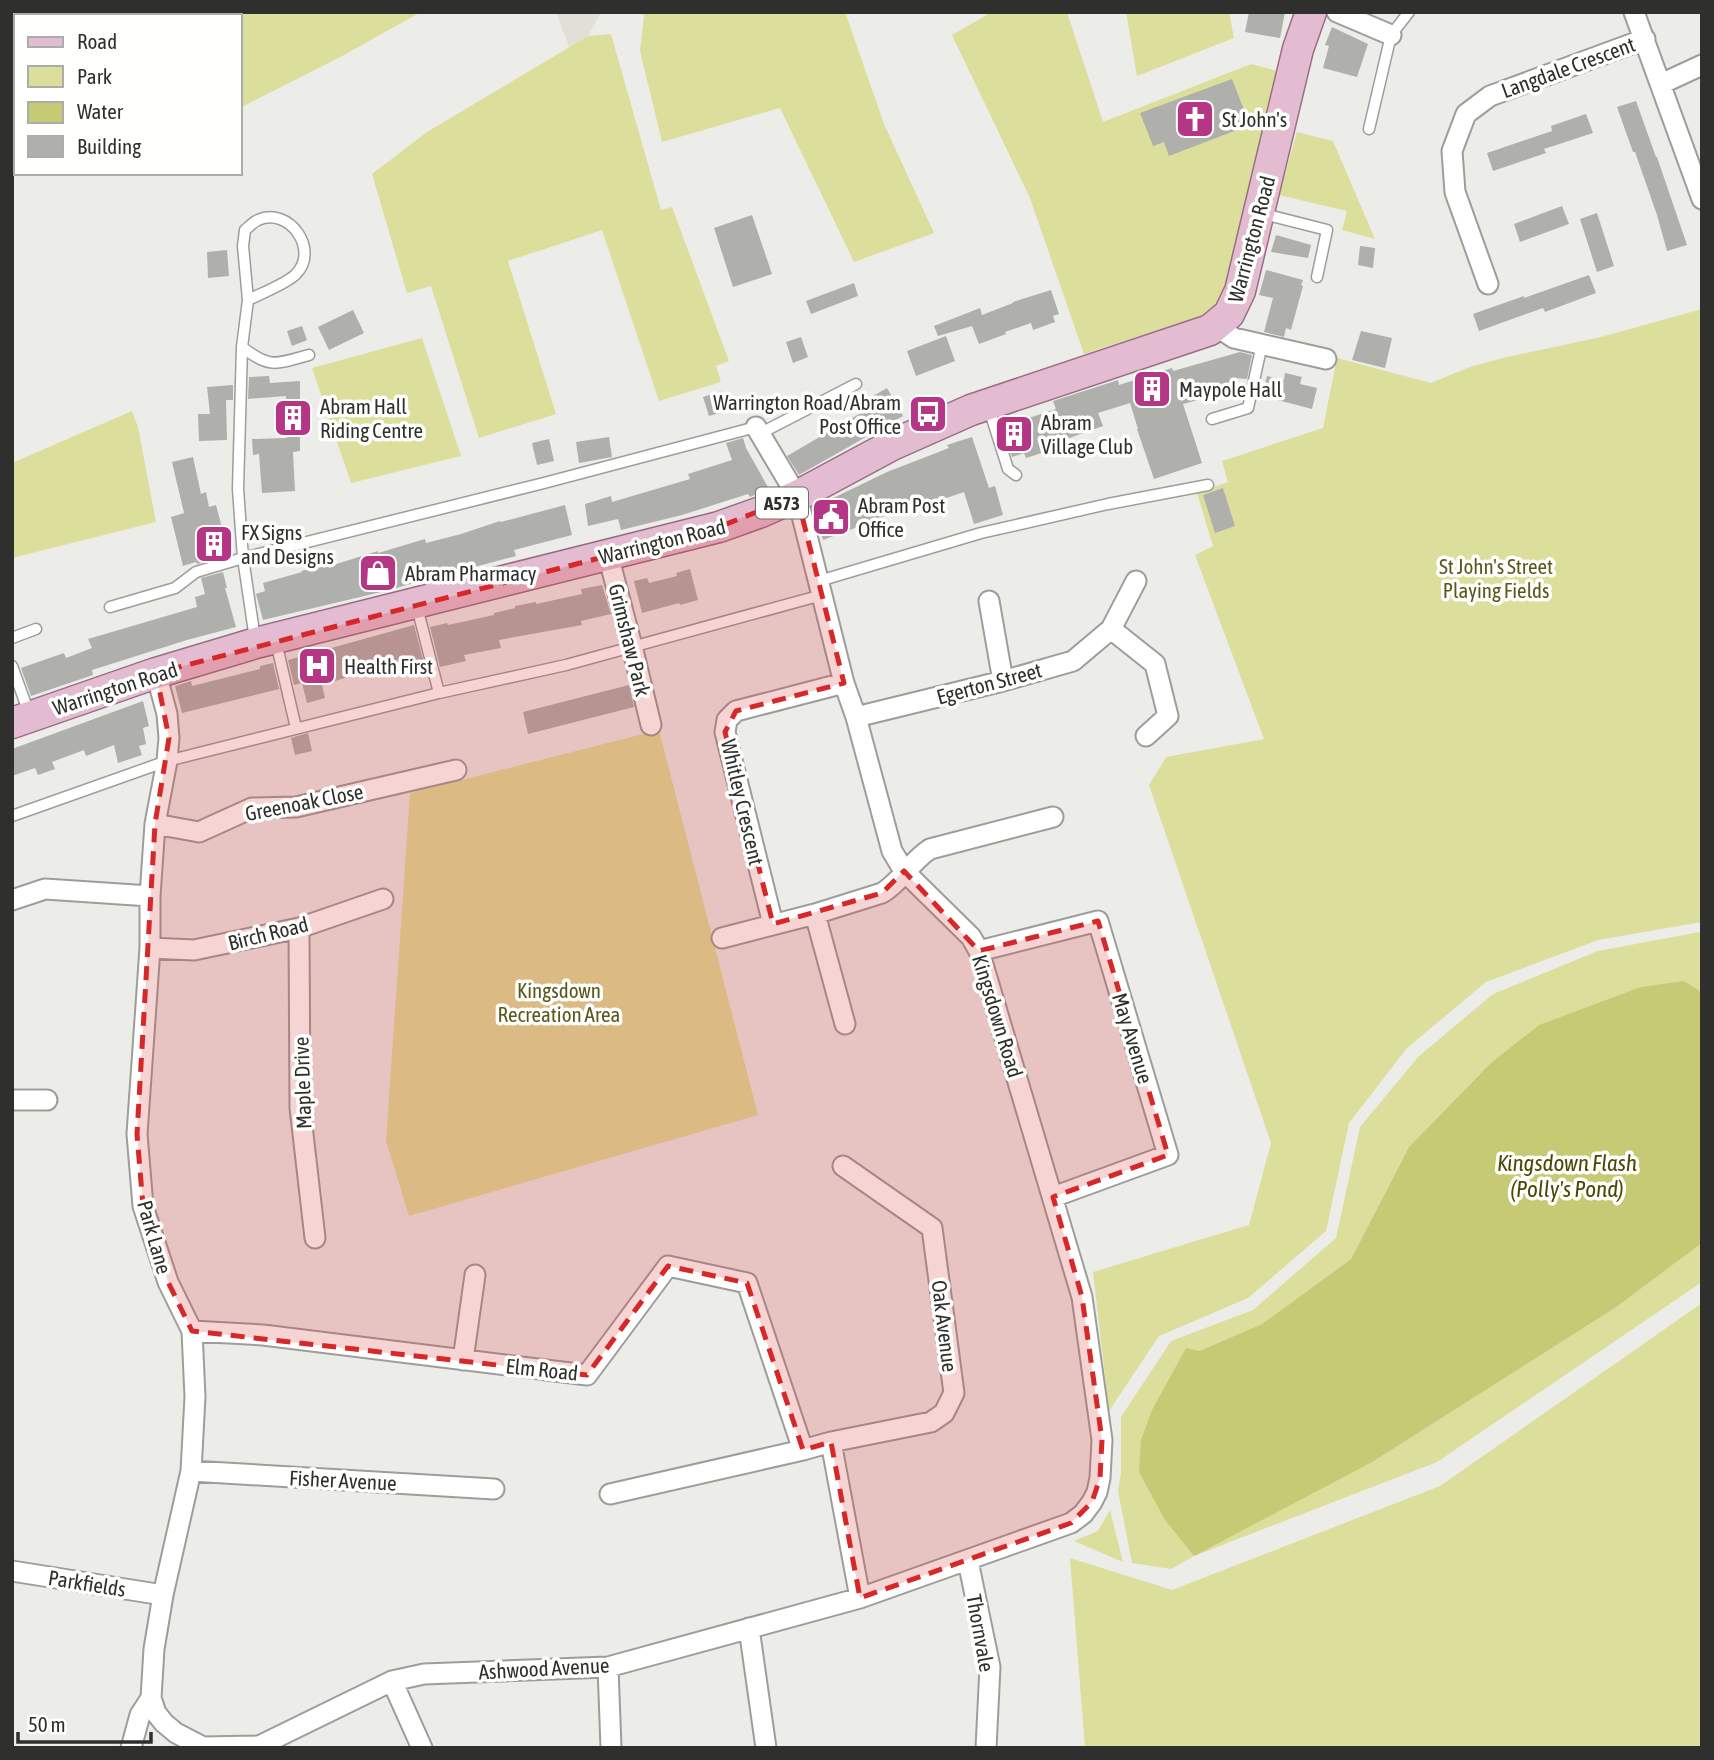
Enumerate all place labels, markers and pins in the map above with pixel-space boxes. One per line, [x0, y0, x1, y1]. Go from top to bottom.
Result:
church icon: St John's [1174, 98, 1216, 140]
place label: St John's [1222, 107, 1287, 131]
building icon: Maypole Hall [1131, 368, 1173, 410]
place label: Maypole Hall [1179, 377, 1283, 401]
place label: Warrington Road/Abram Post Office [713, 390, 901, 438]
bus stop icon: Warrington Road/Abram Post Office [907, 393, 949, 435]
place label: Abram Hall Riding Centre [320, 394, 423, 442]
building icon: Abram Hall Riding Centre [272, 397, 314, 439]
place label: Abram Village Club [1041, 410, 1133, 458]
building icon: Abram Village Club [993, 413, 1035, 455]
place label: Abram Post Office [858, 493, 945, 541]
public building icon: Abram Post Office [810, 496, 852, 538]
place label: FX Signs and Designs [241, 520, 334, 568]
building icon: FX Signs and Designs [193, 523, 235, 565]
shop icon: Abram Pharmacy [357, 552, 399, 594]
place label: Abram Pharmacy [405, 561, 537, 585]
hospital icon: Health First [296, 645, 338, 687]
place label: Health First [344, 654, 433, 678]

